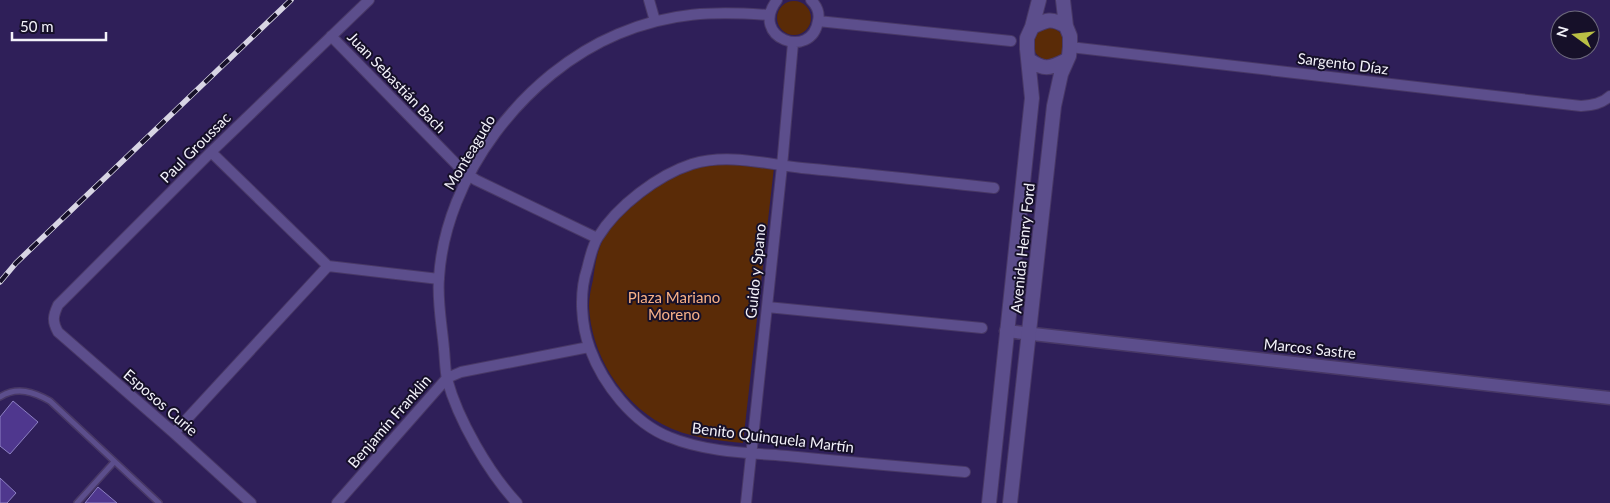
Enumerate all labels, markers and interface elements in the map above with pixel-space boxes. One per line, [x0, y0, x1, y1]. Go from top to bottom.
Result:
scale bar [12, 10, 106, 42]
north arrow [1550, 10, 1600, 60]
text: 50 m [20, 17, 54, 35]
text: N [1552, 24, 1572, 39]
street label: Juan Sebastián Bach [344, 28, 450, 136]
street label: Sargento Díaz [1297, 48, 1390, 78]
street label: Paul Groussac [156, 108, 234, 186]
street label: Monteagudo [440, 111, 498, 193]
street label: Avenida Henry Ford [1006, 182, 1038, 314]
street label: Guido y Spano [741, 223, 769, 319]
park label: Plaza Mariano Moreno [628, 288, 720, 323]
street label: Marcos Sastre [1263, 334, 1357, 362]
street label: Esposos Curie [120, 365, 202, 439]
street label: Benjamín Franklin [344, 371, 434, 471]
street label: Benito Quinquela Martín [691, 418, 855, 456]

